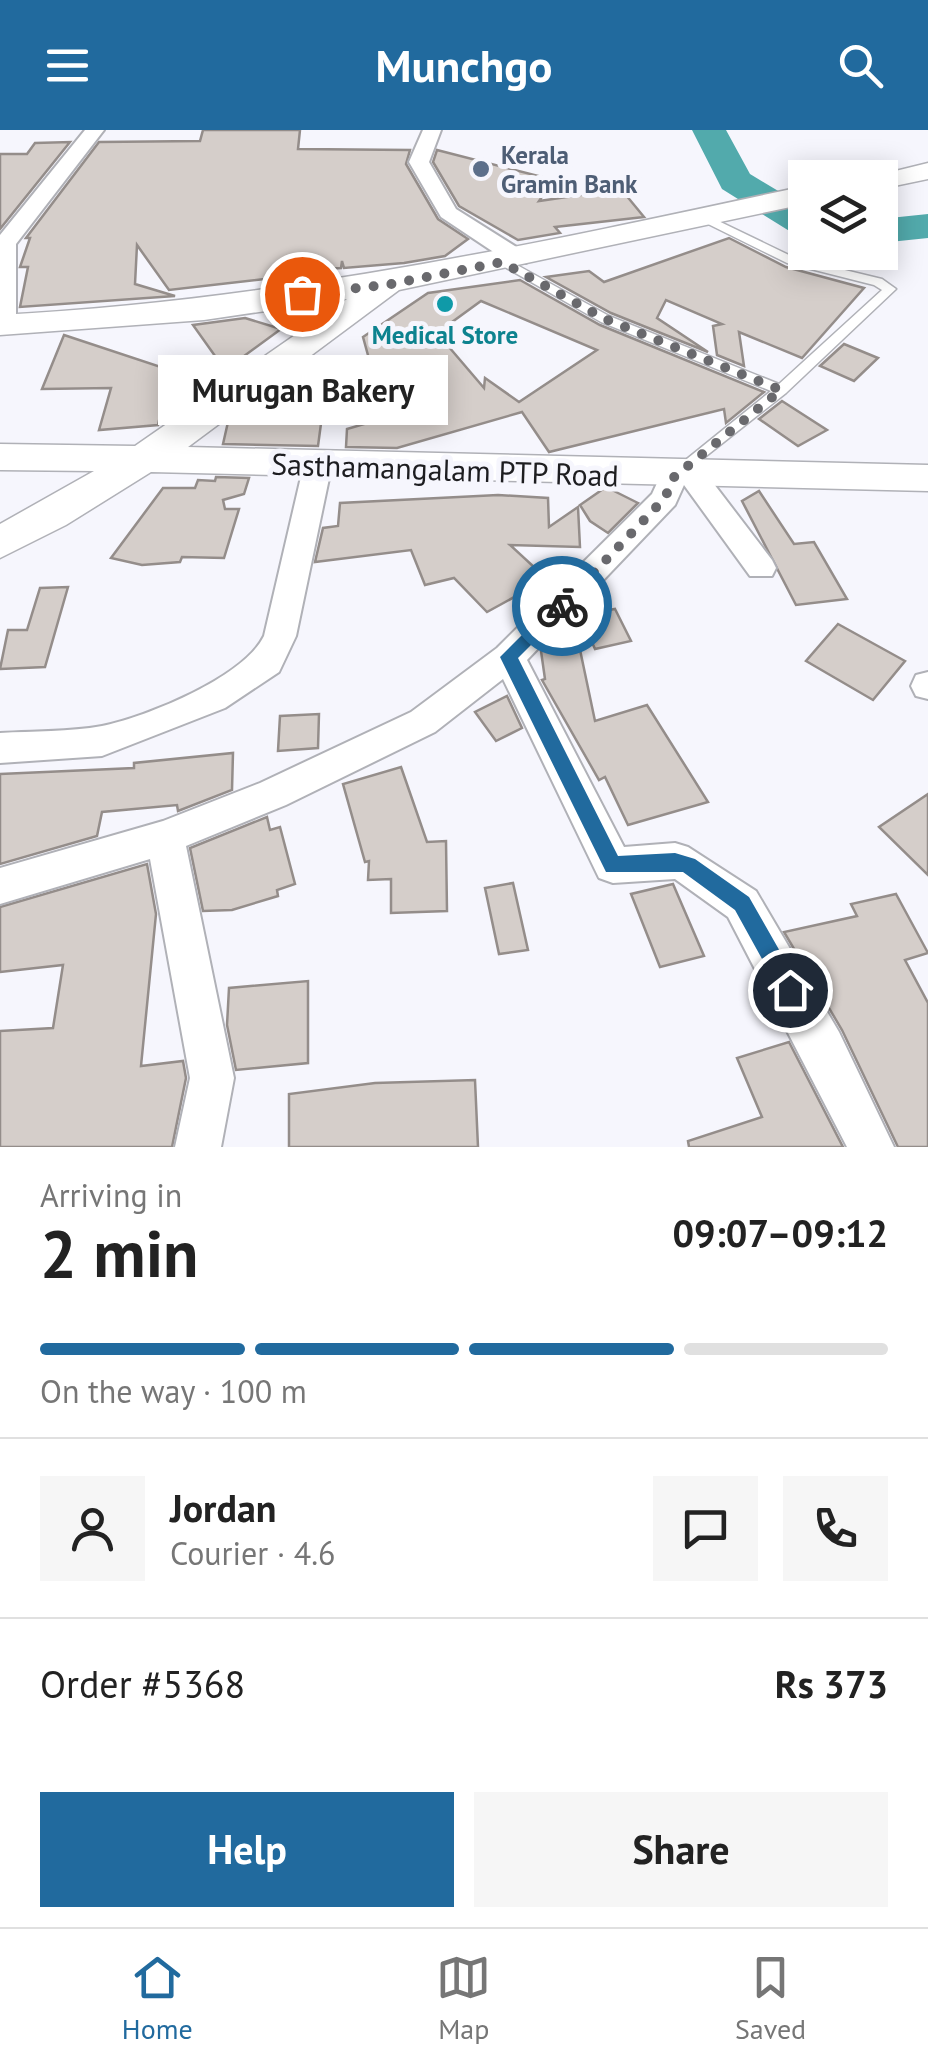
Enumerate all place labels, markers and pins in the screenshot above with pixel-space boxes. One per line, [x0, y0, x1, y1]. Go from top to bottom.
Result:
place label: Kerala Gramin Bank [501, 139, 638, 200]
marker: Kerala Gramin Bank [470, 158, 492, 180]
pin [260, 252, 345, 337]
marker: Medical Store [434, 293, 456, 315]
place label: Medical Store [372, 319, 518, 351]
callout: Murugan Bakery [157, 354, 447, 424]
pin [748, 948, 833, 1033]

